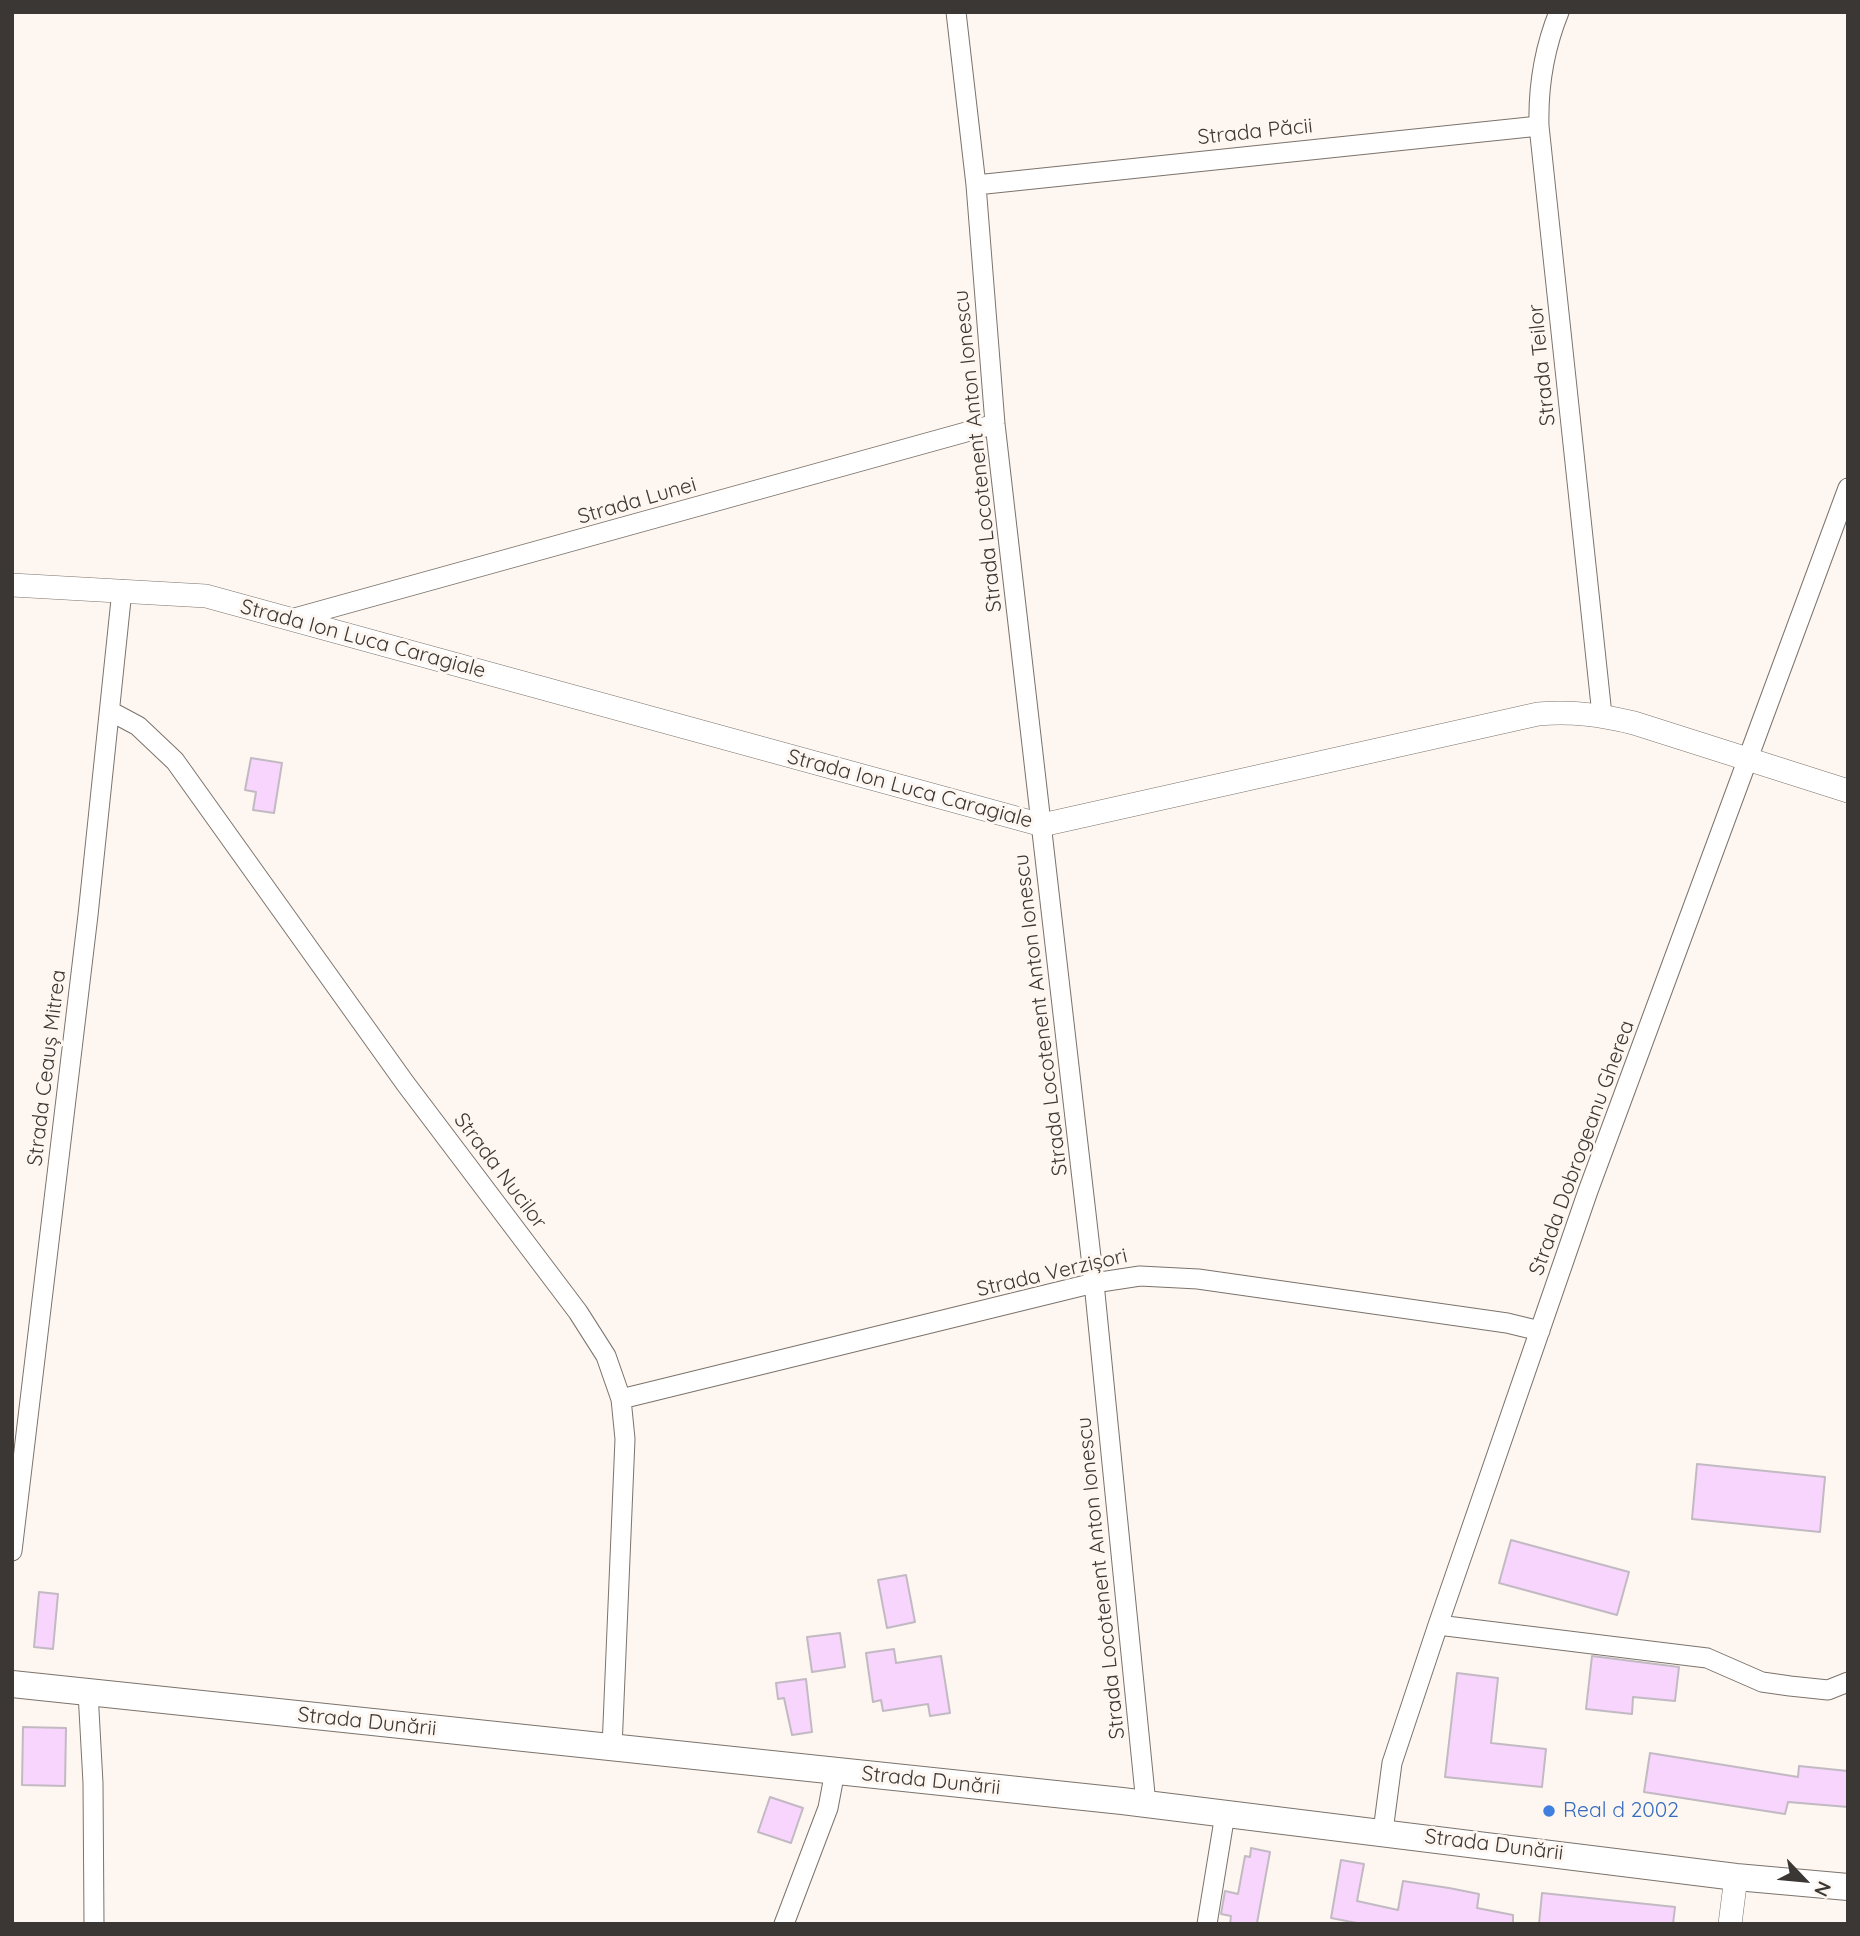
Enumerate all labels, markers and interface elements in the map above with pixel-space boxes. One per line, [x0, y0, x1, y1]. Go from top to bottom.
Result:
street label: Strada Păcii [1196, 113, 1314, 151]
street label: Strada Locotenent Anton Ionescu [949, 289, 1007, 613]
street label: Strada Teilor [1523, 303, 1561, 427]
street label: Strada Lunei [575, 472, 699, 530]
street label: Strada Ion Luca Caragiale [238, 594, 488, 684]
street label: Strada Ion Luca Caragiale [785, 744, 1035, 834]
street label: Strada Locotenent Anton Ionescu [1009, 853, 1073, 1177]
street label: Strada Ceauș Mitrea [22, 968, 72, 1168]
street label: Strada Dobrogeanu Gherea [1524, 1017, 1640, 1279]
street label: Strada Nucilor [448, 1108, 552, 1234]
street label: Strada Verzișori [974, 1243, 1130, 1303]
street label: Strada Locotenent Anton Ionescu [1072, 1416, 1130, 1740]
street label: Strada Dunării [296, 1702, 438, 1742]
street label: Strada Dunării [860, 1761, 1002, 1801]
place label: Real d 2002 [1563, 1798, 1679, 1824]
marker: Real d 2002 [1541, 1803, 1557, 1819]
street label: Strada Dunării [1423, 1824, 1565, 1866]
north arrow [1769, 1845, 1839, 1915]
text: N [1809, 1878, 1837, 1901]

